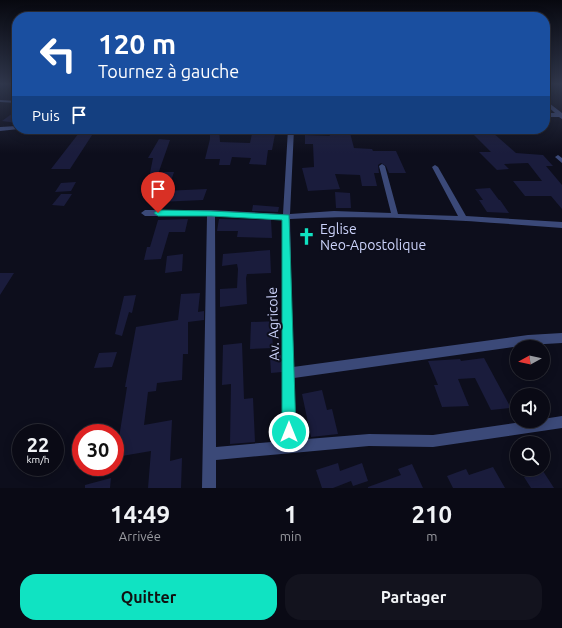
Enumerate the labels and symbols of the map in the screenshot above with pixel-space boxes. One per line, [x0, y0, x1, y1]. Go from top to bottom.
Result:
pin [141, 172, 175, 213]
place label: Eglise Neo-Apostolique [320, 221, 426, 253]
church icon: Eglise Neo-Apostolique [297, 227, 317, 247]
street label: Av. Agricole [264, 287, 282, 361]
north arrow [510, 340, 550, 380]
position arrow [268, 411, 310, 453]
speed limit sign: 30 [72, 424, 124, 476]

